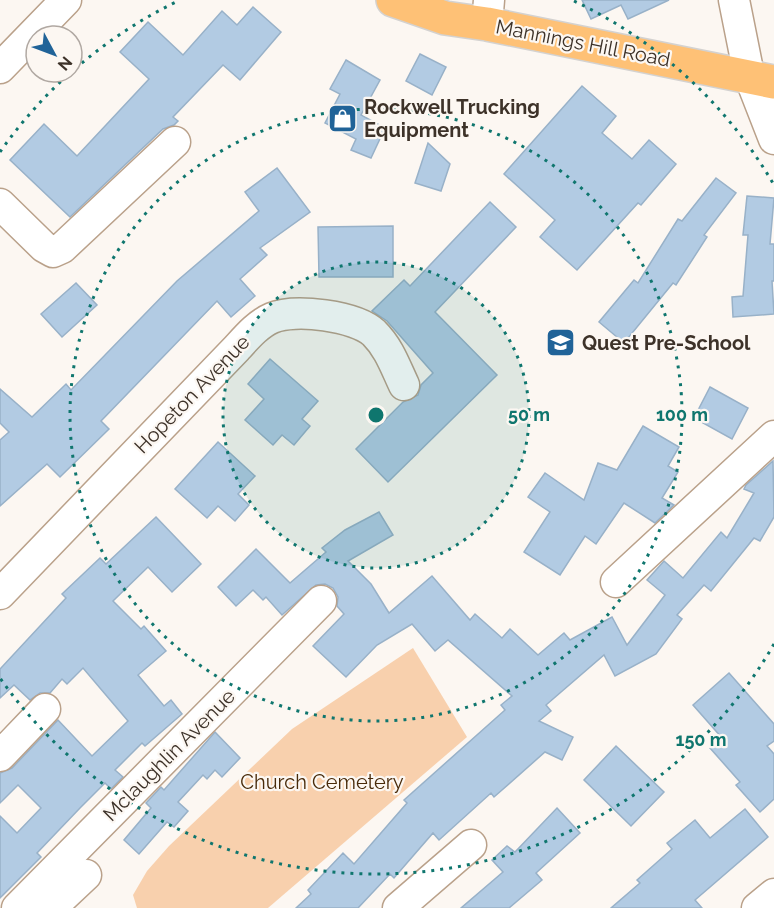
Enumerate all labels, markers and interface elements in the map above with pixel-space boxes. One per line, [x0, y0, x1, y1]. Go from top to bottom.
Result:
street label: Mannings Hill Road [494, 14, 672, 72]
north arrow [24, 24, 84, 84]
text: N [54, 53, 76, 74]
place label: Rockwell Trucking Equipment [364, 95, 540, 142]
shop icon: Rockwell Trucking Equipment [327, 103, 359, 135]
school or university icon: Quest Pre-School [545, 327, 577, 359]
street label: Hopeton Avenue [129, 330, 255, 458]
place label: Quest Pre-School [582, 331, 751, 355]
text: 50 m [508, 404, 550, 425]
text: 100 m [656, 404, 708, 425]
centre of rings [366, 405, 386, 425]
street label: Mclaughlin Avenue [98, 684, 240, 826]
text: 150 m [676, 729, 727, 750]
park label: Church Cemetery [240, 770, 404, 794]

